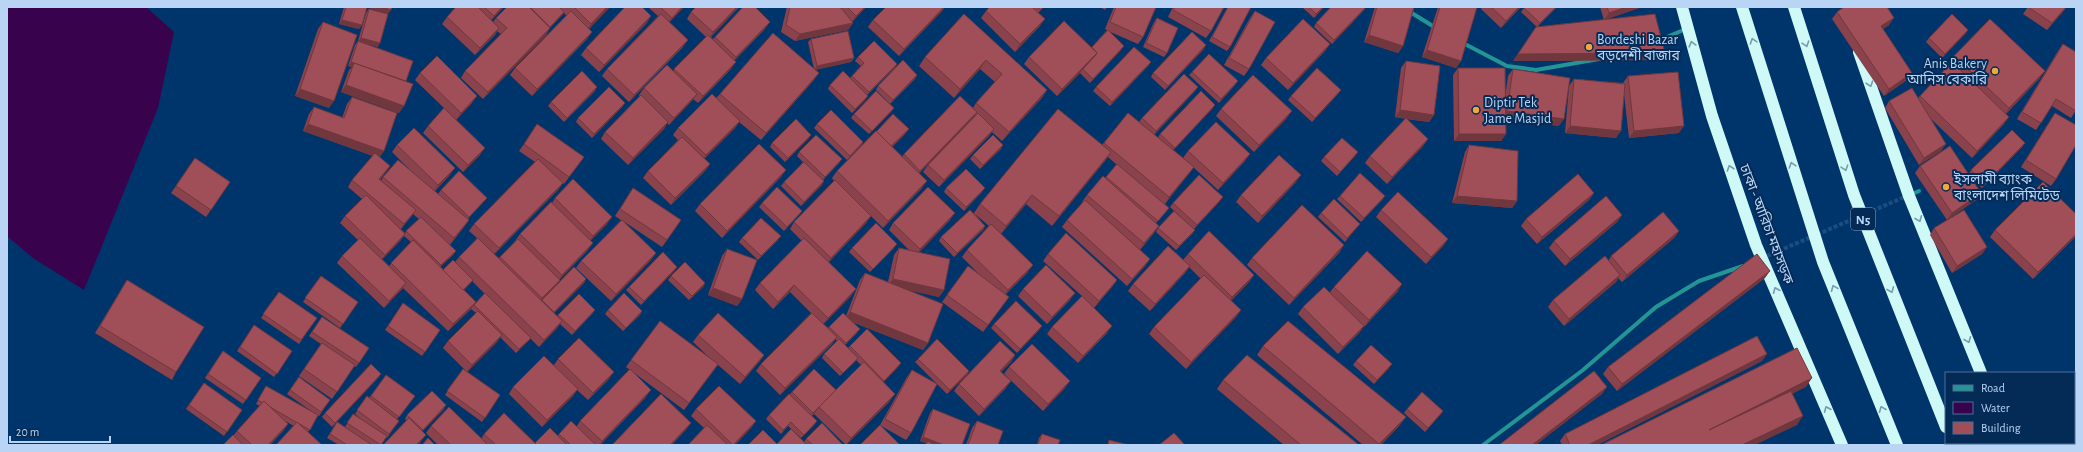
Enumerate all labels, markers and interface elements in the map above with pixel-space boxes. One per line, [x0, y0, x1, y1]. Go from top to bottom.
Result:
place label: Bordeshi Bazar বড়দেশী বাজার [1596, 33, 1681, 63]
one-way arrow [1749, 38, 1758, 45]
one-way arrow [1688, 40, 1697, 47]
one-way arrow [1801, 41, 1810, 48]
marker: Bordeshi Bazar বড়দেশী বাজার [1584, 42, 1594, 52]
place label: Anis Bakery আনিস বেকারি [1906, 57, 1988, 87]
marker: Anis Bakery আনিস বেকারি [1990, 66, 2000, 76]
one-way arrow [1866, 80, 1874, 87]
place label: Diptir Tek Jame Masjid [1484, 96, 1551, 126]
marker: Diptir Tek Jame Masjid [1471, 105, 1481, 115]
street label: ঢাকা - আরিচা মহাসড়ক [1736, 161, 1797, 287]
one-way arrow [1789, 162, 1797, 169]
one-way arrow [1840, 164, 1849, 171]
one-way arrow [1726, 165, 1734, 172]
place label: ইসলামী ব্যাংক বাংলাদেশ লিমিটেড [1953, 171, 2061, 203]
marker: ইসলামী ব্যাংক বাংলাদেশ লিমিটেড [1941, 182, 1951, 192]
road number: N5 [1851, 208, 1875, 230]
one-way arrow [1914, 216, 1922, 223]
one-way arrow [1831, 285, 1839, 293]
one-way arrow [1772, 286, 1780, 293]
one-way arrow [1887, 286, 1895, 293]
one-way arrow [1963, 336, 1971, 343]
legend [1945, 372, 2075, 444]
text: Road [1981, 382, 2005, 394]
text: Water [1981, 402, 2010, 414]
one-way arrow [1879, 405, 1887, 412]
one-way arrow [1824, 406, 1832, 414]
scale bar [10, 418, 110, 444]
text: Building [1981, 422, 2021, 434]
text: 20 m [16, 426, 39, 438]

